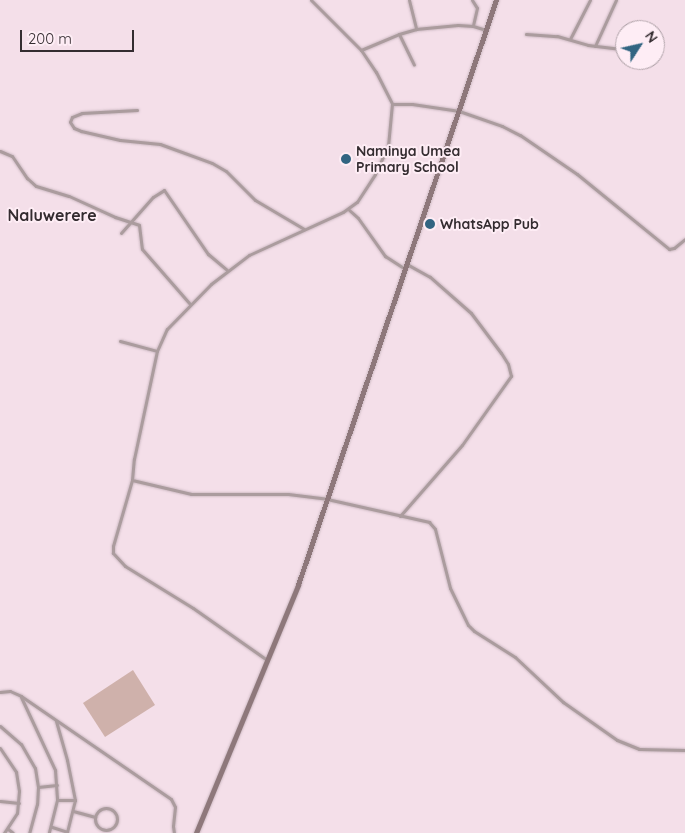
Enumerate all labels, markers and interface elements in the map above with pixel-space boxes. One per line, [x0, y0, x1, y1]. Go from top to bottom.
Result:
scale bar [22, 20, 136, 52]
north arrow [615, 20, 665, 70]
text: N [641, 28, 662, 46]
text: 200 m [28, 29, 72, 48]
place label: Naminya Umea Primary School [356, 143, 460, 176]
marker: Naminya Umea Primary School [340, 153, 352, 165]
district label: Naluwerere [7, 205, 97, 225]
place label: WhatsApp Pub [440, 216, 539, 232]
marker: WhatsApp Pub [424, 218, 436, 230]

